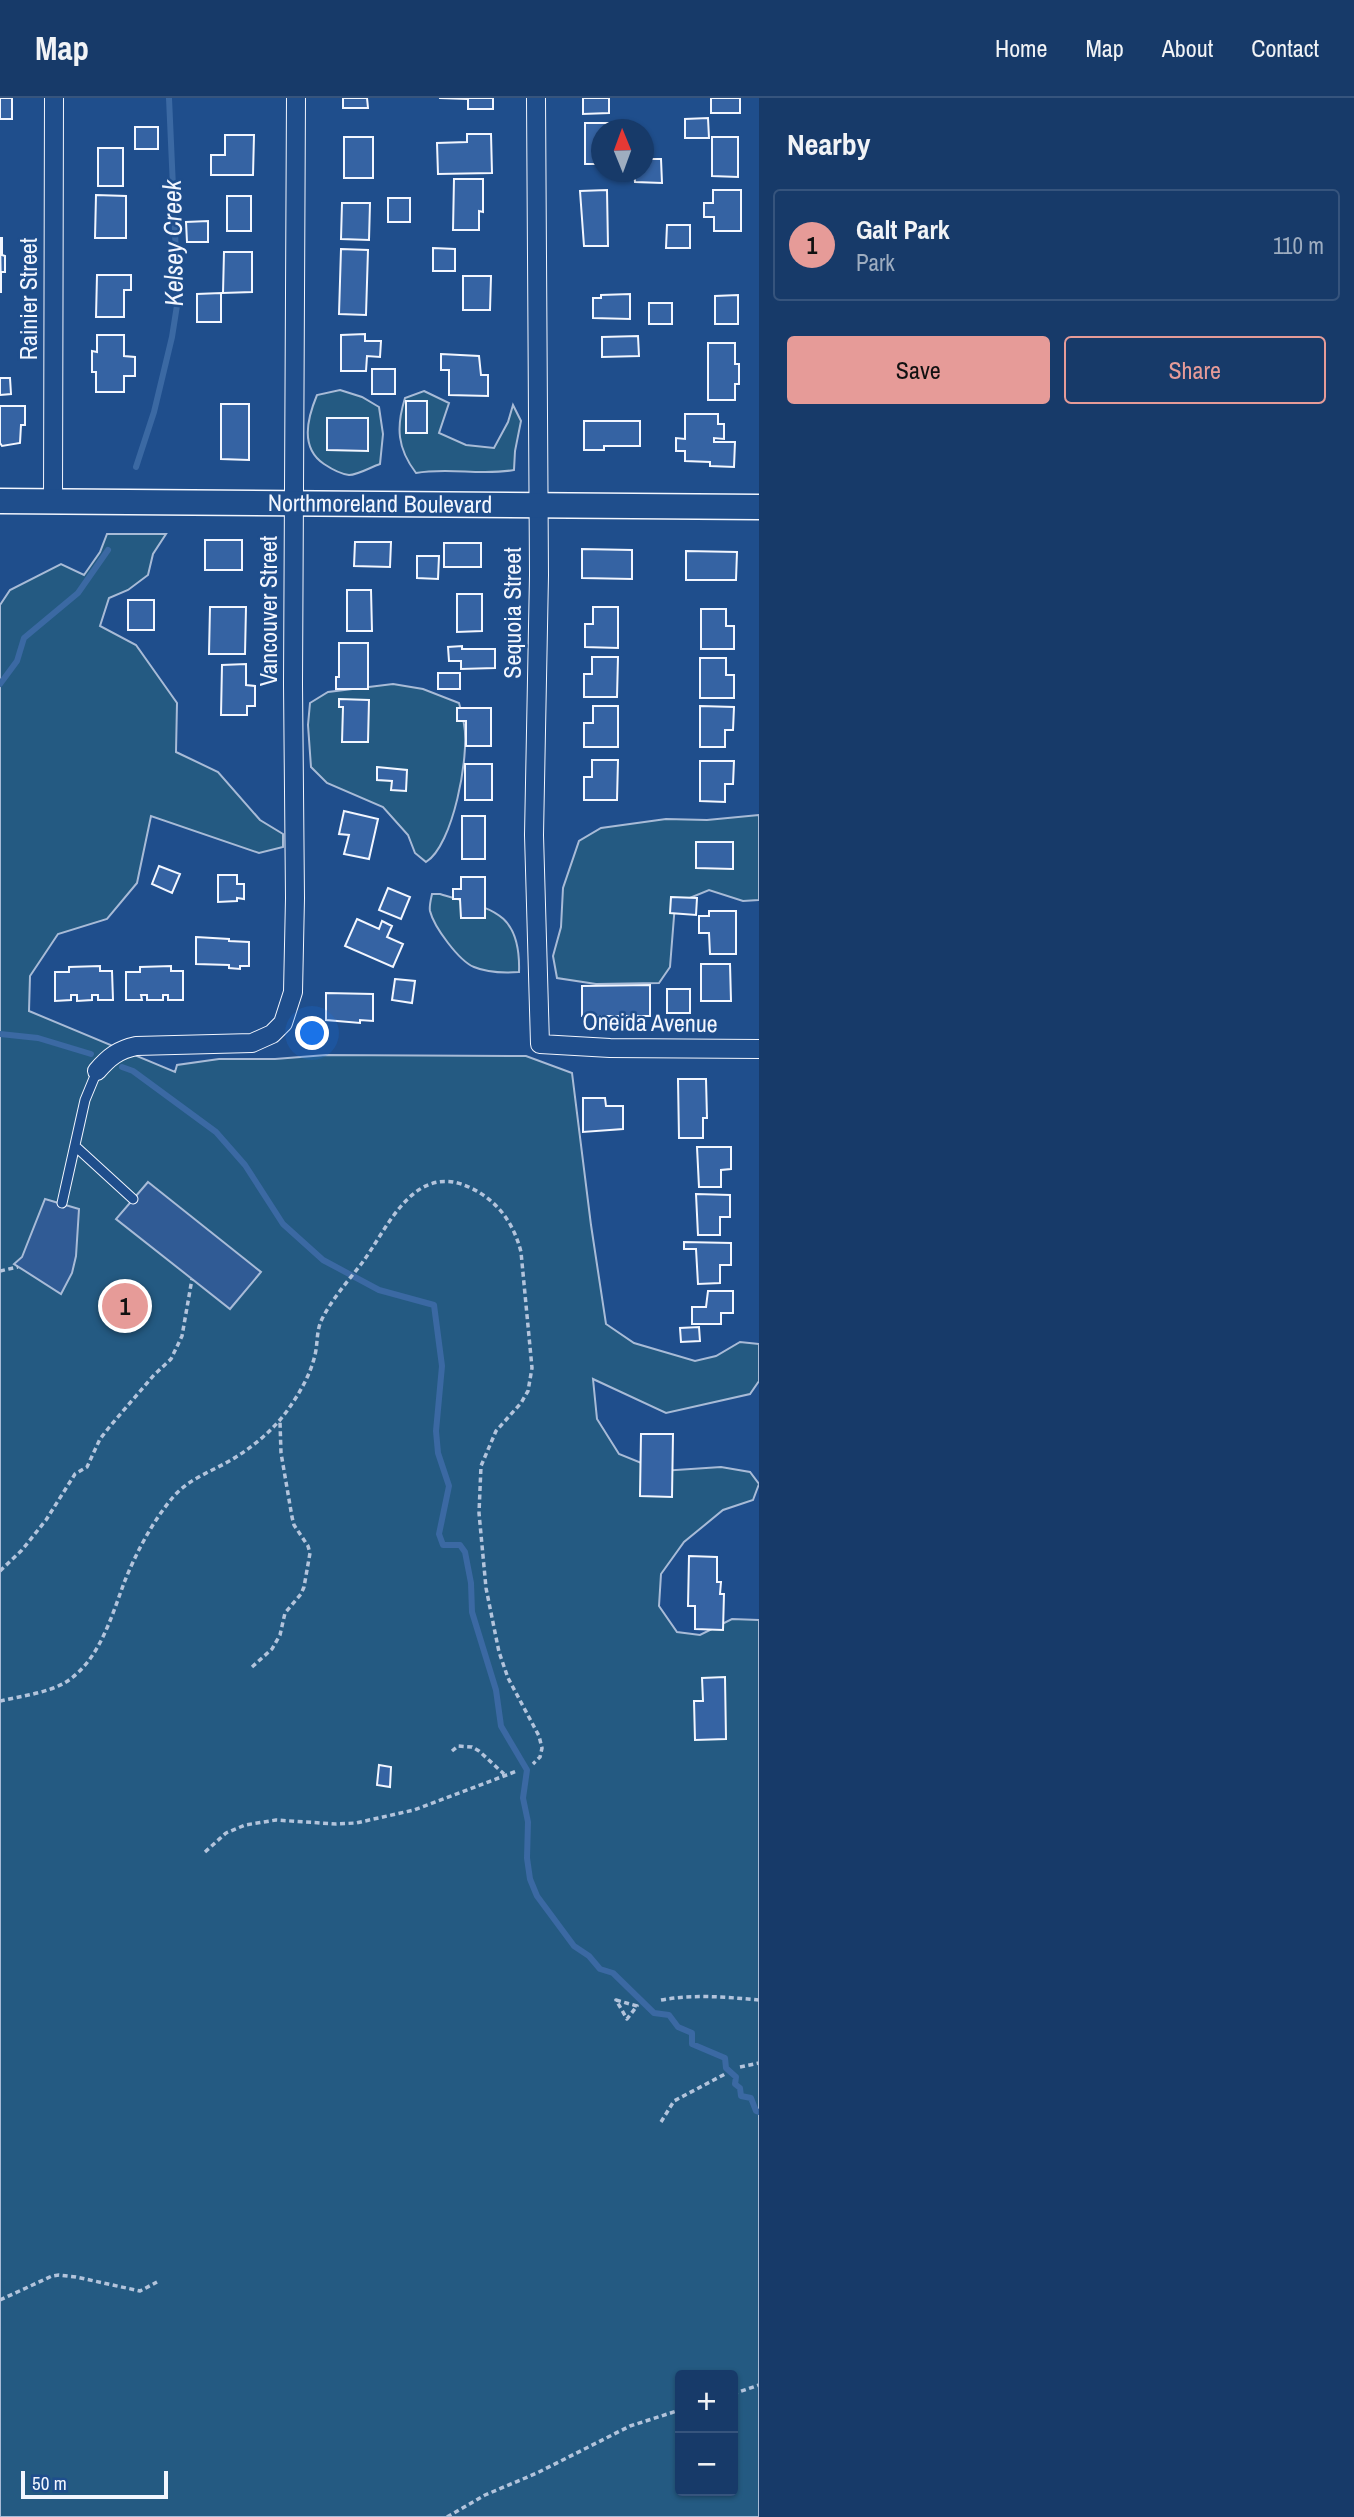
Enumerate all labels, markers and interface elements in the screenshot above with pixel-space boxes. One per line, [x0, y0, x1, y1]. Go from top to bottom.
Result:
text: Map [35, 26, 89, 70]
text: Home [995, 32, 1047, 64]
text: Map [1085, 32, 1124, 64]
text: About [1162, 32, 1213, 64]
text: Contact [1251, 32, 1319, 64]
north arrow [591, 119, 654, 182]
text: Nearby [787, 124, 870, 164]
water label: Kelsey Creek [154, 178, 191, 307]
text: Galt Park [856, 212, 950, 247]
text: 1 [807, 230, 817, 261]
text: 110 m [1273, 230, 1324, 261]
street label: Rainier Street [12, 237, 44, 360]
text: Park [856, 247, 895, 278]
button: Save [787, 336, 1050, 404]
button: Share [1064, 336, 1326, 404]
street label: Northmoreland Boulevard [268, 486, 492, 520]
street label: Vancouver Street [252, 535, 284, 686]
street label: Sequoia Street [496, 547, 528, 679]
street label: Oneida Avenue [582, 1005, 718, 1039]
your location [295, 1016, 329, 1050]
pin: 1 [102, 1280, 148, 1332]
map controls [675, 2370, 738, 2496]
button: + [675, 2370, 738, 2433]
button: − [675, 2433, 738, 2496]
scale bar [21, 2468, 168, 2500]
text: 50 m [32, 2470, 67, 2496]

